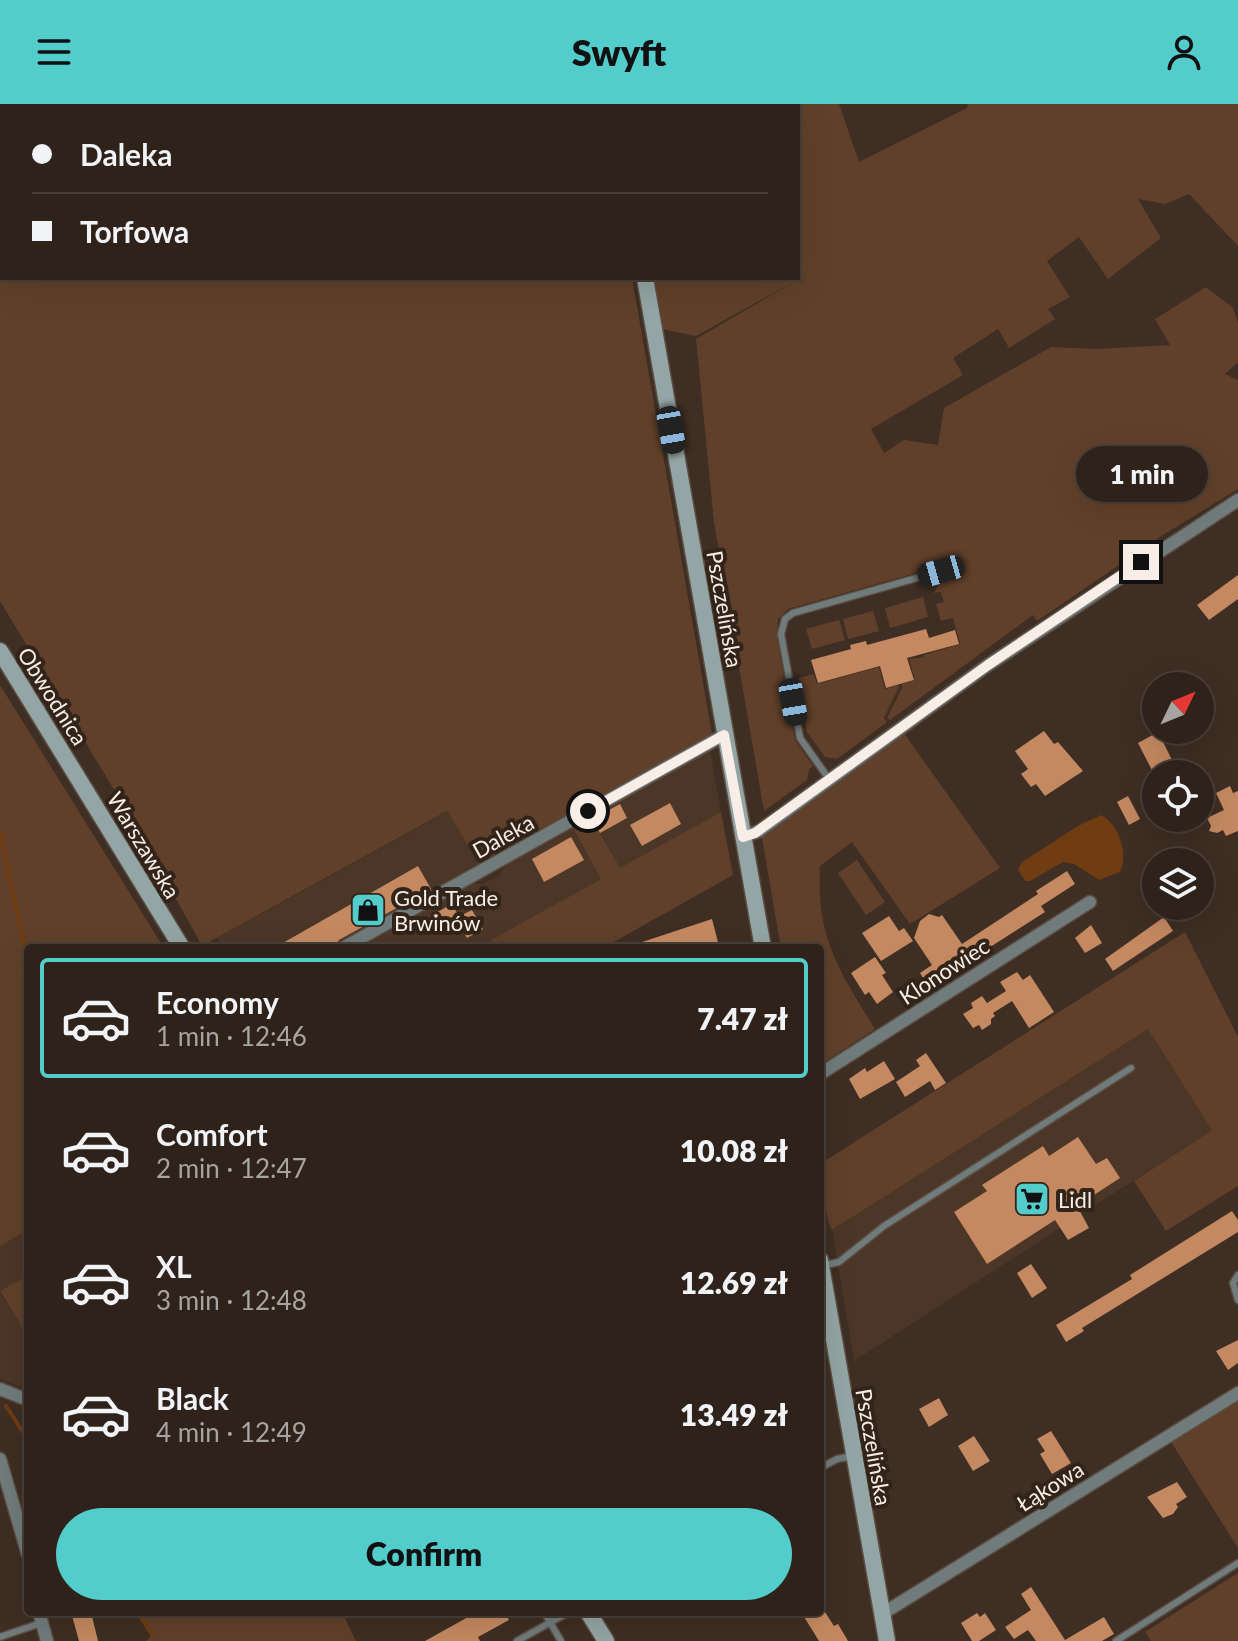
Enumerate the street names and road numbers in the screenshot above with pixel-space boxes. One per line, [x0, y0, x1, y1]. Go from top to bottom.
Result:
street label: Pszczelińska [701, 548, 749, 670]
street label: Obwodnica [12, 642, 94, 750]
street label: Warszawska [102, 787, 186, 903]
street label: Daleka [467, 808, 539, 864]
street label: Klonowiec [894, 932, 994, 1010]
street label: Pszczelińska [850, 1386, 898, 1508]
street label: Łąkowa [1012, 1455, 1088, 1517]

